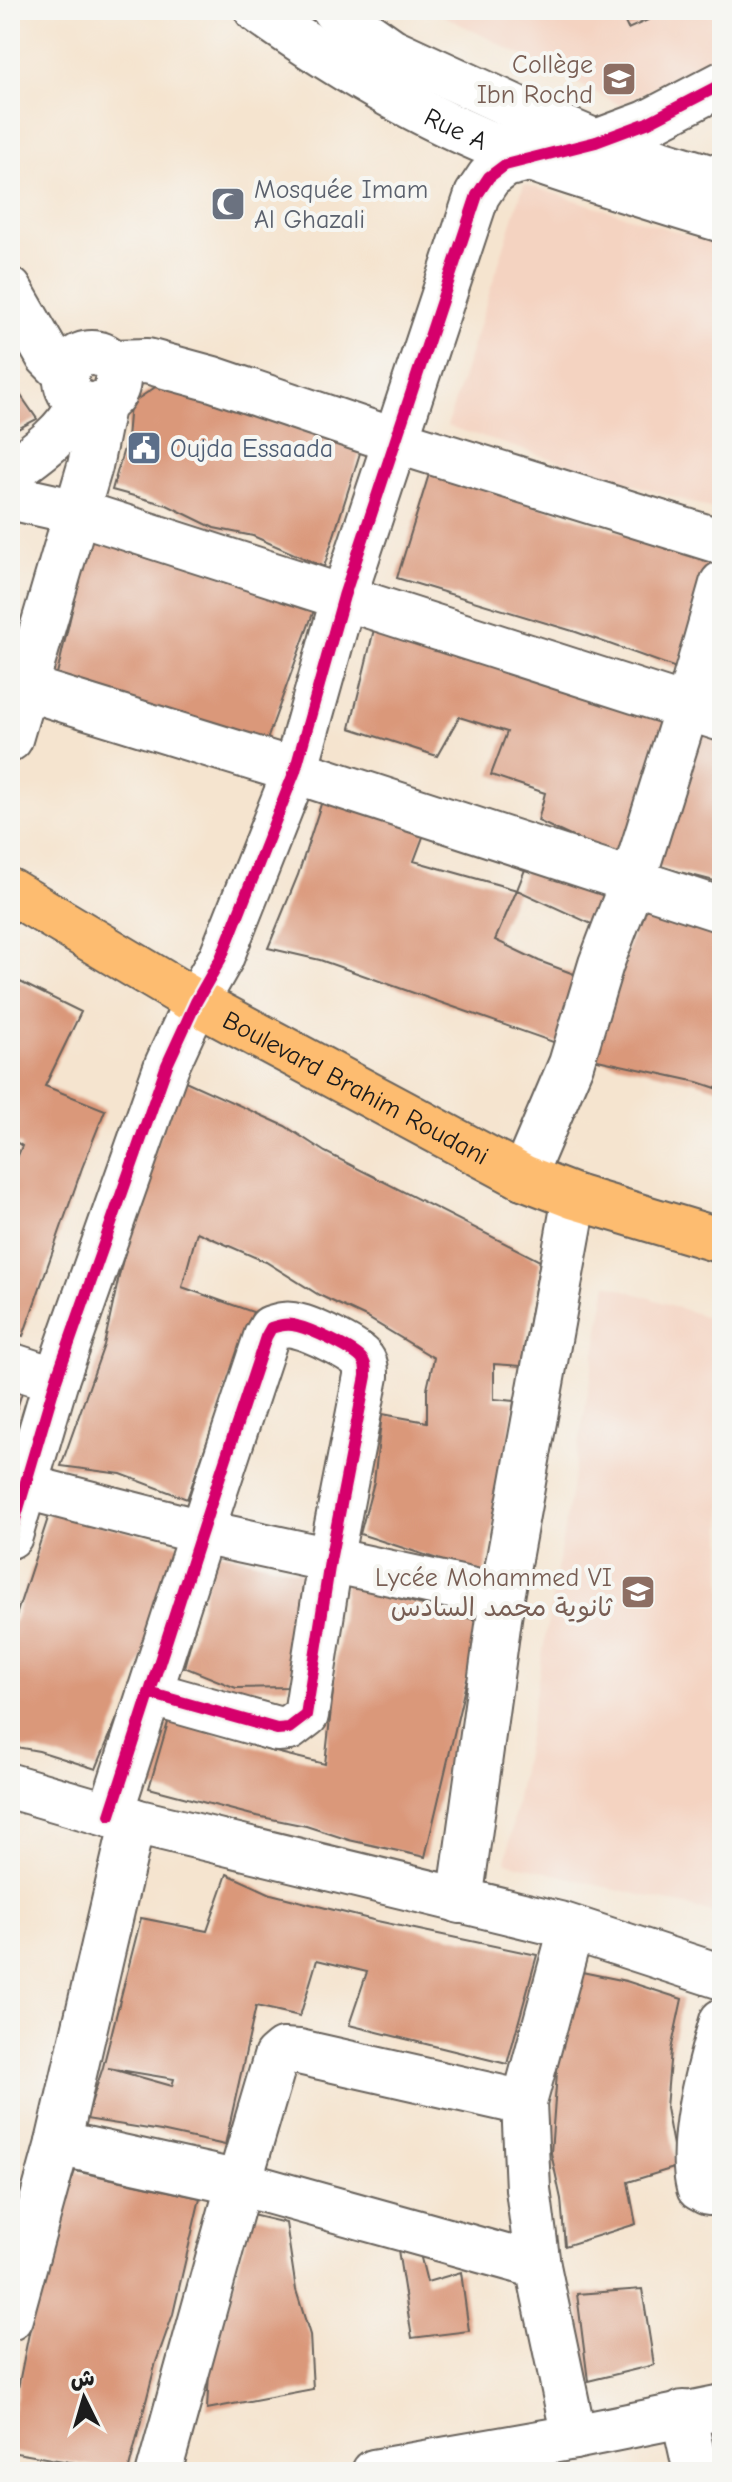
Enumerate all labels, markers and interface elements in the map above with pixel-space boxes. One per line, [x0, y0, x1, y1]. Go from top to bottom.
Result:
place label: Collège Ibn Rochd [477, 50, 593, 110]
school or university icon: Collège Ibn Rochd [600, 60, 638, 98]
street label: Rue A [419, 102, 491, 157]
place label: Mosquée Imam Al Ghazali [254, 175, 428, 235]
mosque icon: Mosquée Imam Al Ghazali [209, 185, 247, 223]
public building icon: Oujda Essaada [125, 429, 163, 467]
place label: Oujda Essaada [170, 434, 333, 464]
street label: Boulevard Brahim Roudani [218, 1005, 493, 1172]
place label: Lycée Mohammed VI ثانوية محمد السادس [375, 1563, 613, 1623]
school or university icon: Lycée Mohammed VI ثانوية محمد السادس [619, 1573, 657, 1611]
north arrow [44, 2358, 124, 2438]
text: ش [69, 2365, 96, 2393]

